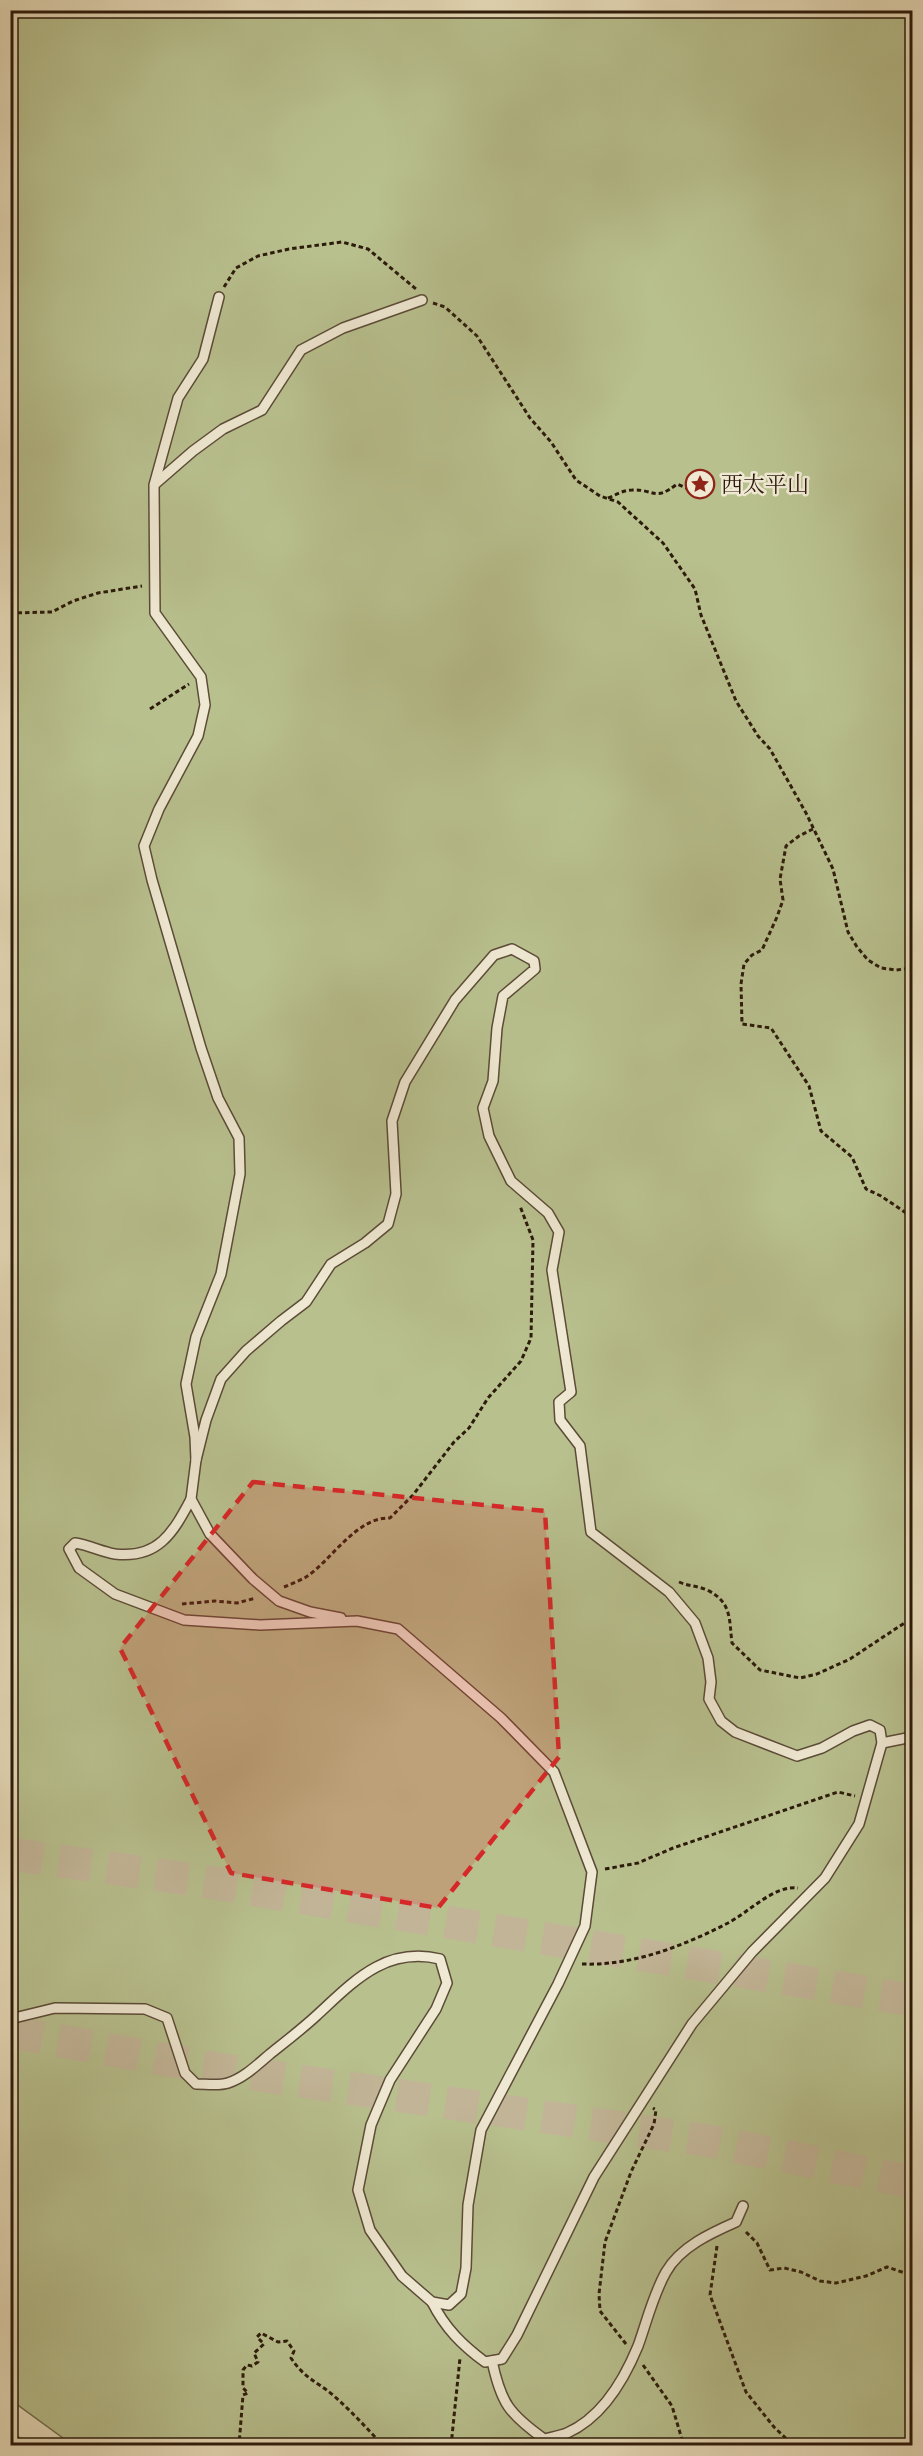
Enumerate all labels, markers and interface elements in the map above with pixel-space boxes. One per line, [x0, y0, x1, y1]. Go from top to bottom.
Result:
place icon: 西太平山 [684, 468, 716, 500]
place label: 西太平山 [721, 471, 809, 503]

